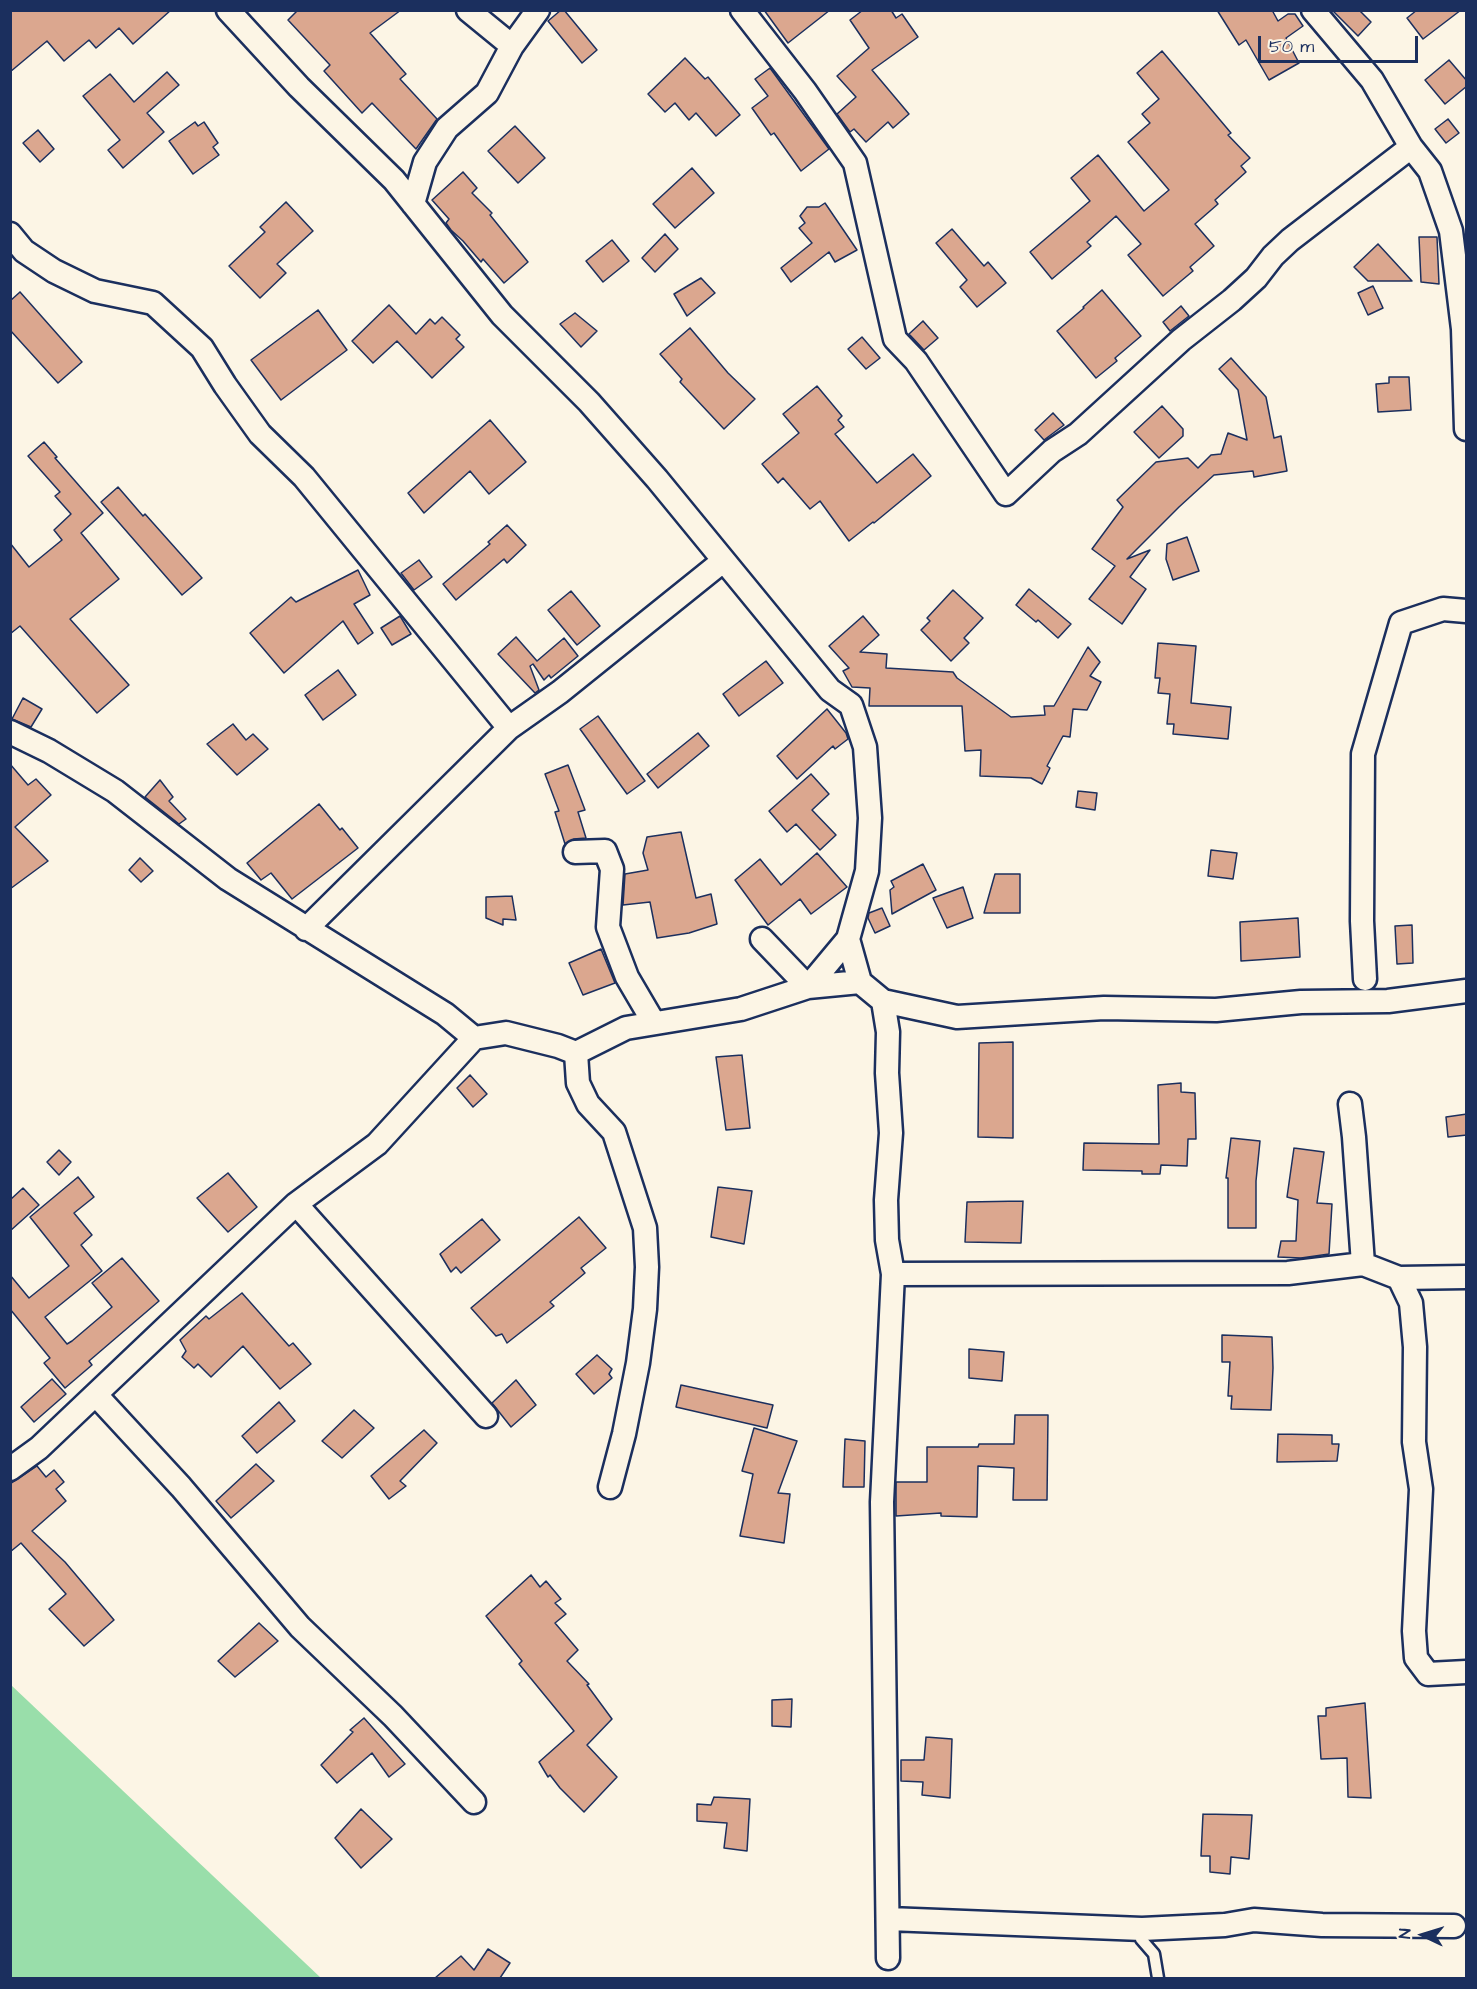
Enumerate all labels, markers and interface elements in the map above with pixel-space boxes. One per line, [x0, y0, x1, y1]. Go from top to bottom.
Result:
scale bar [1261, 24, 1422, 62]
text: 50 m [1269, 34, 1314, 59]
north arrow [1393, 1905, 1453, 1965]
text: N [1394, 1928, 1416, 1940]

